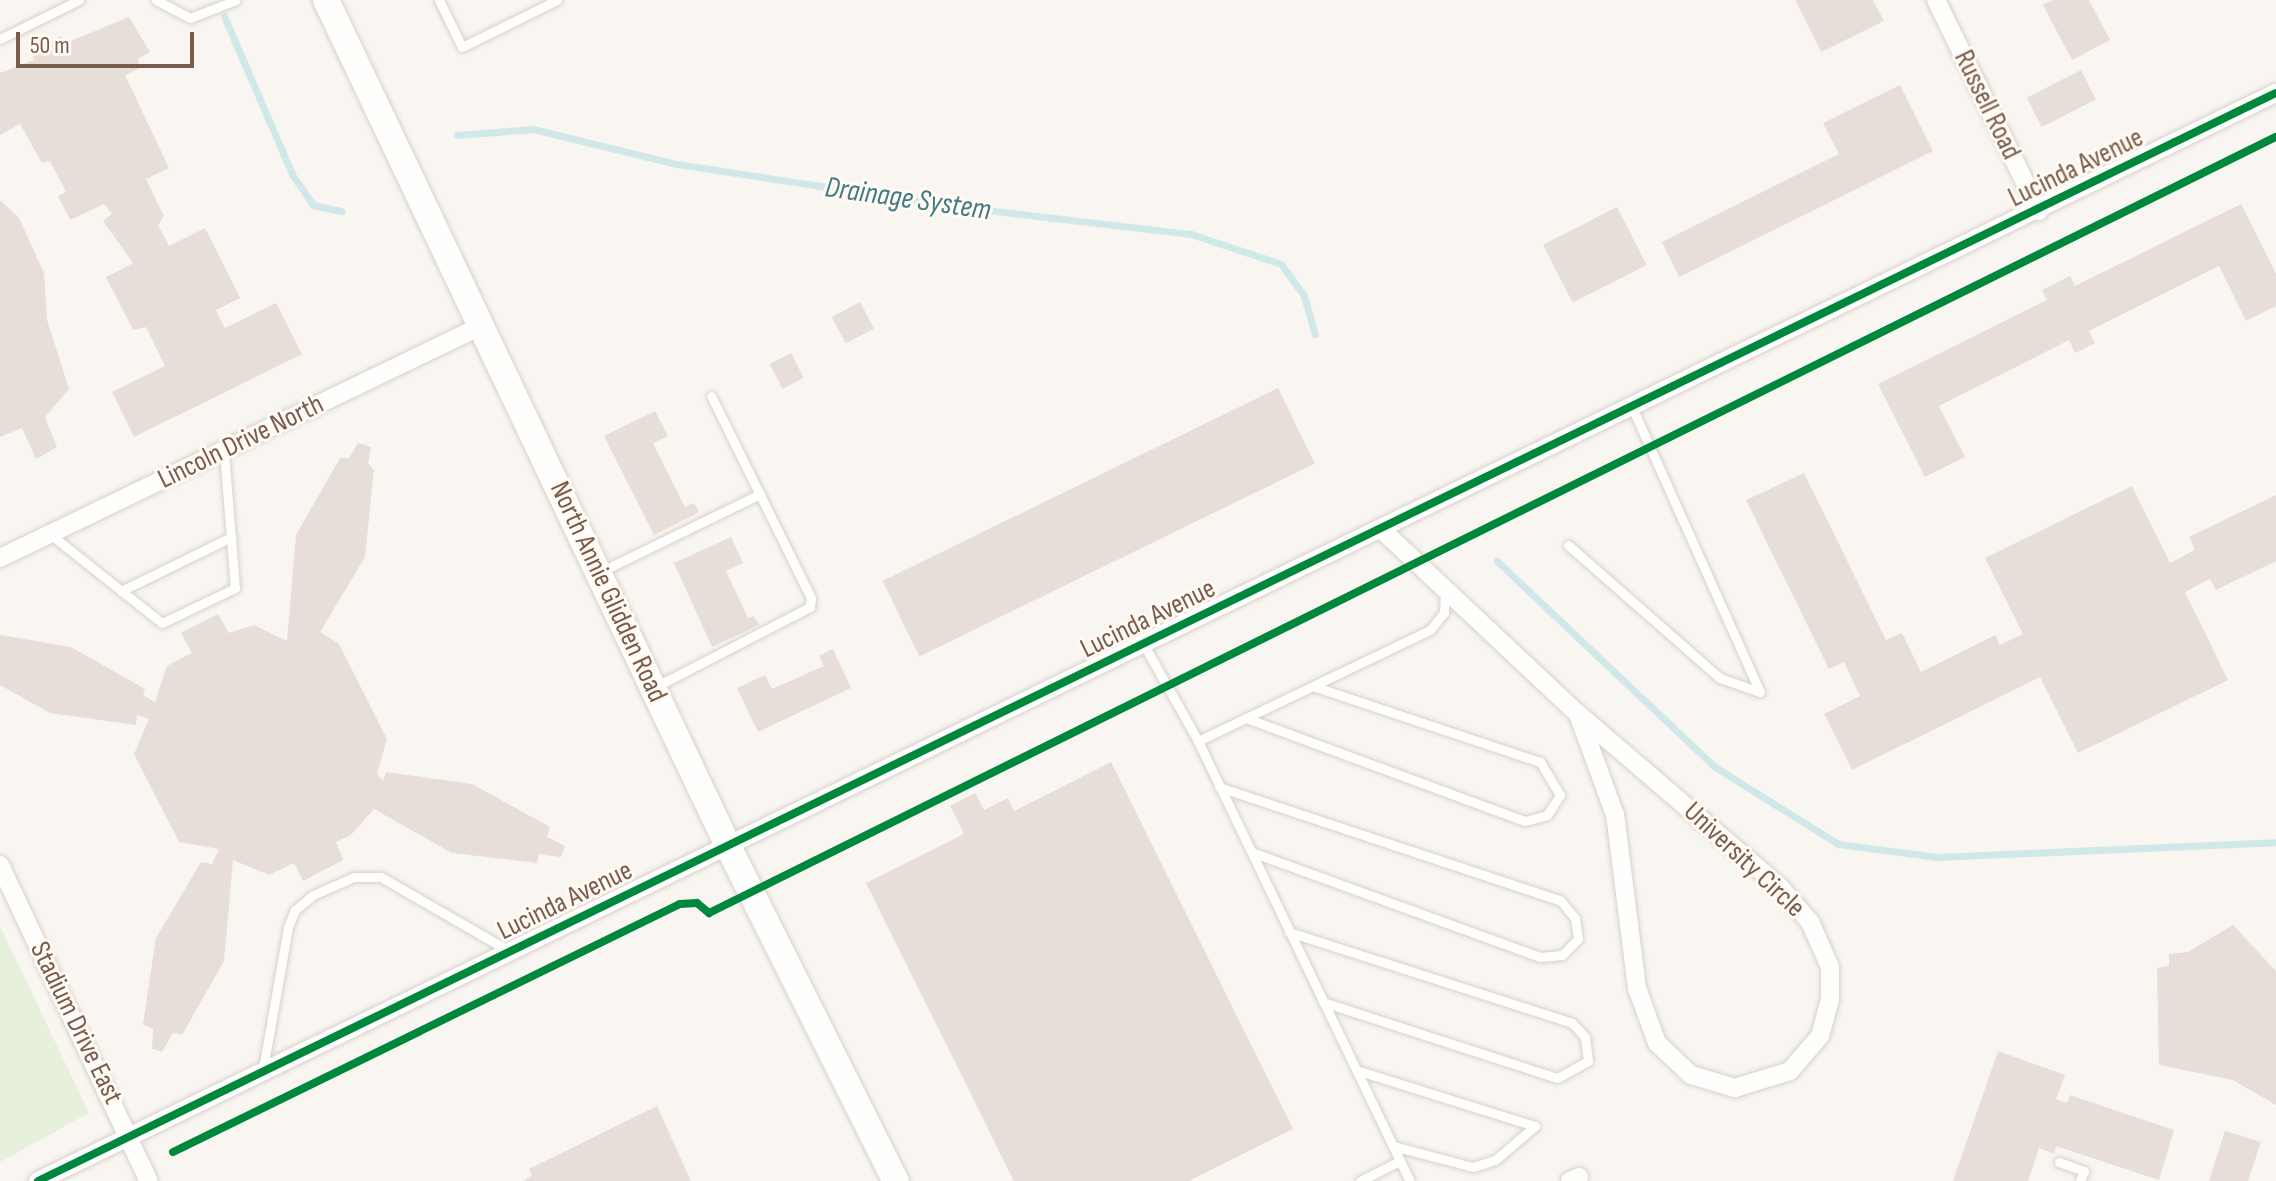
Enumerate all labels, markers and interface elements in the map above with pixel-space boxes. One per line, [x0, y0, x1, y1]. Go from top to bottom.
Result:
scale bar [20, 16, 198, 66]
text: 50 m [30, 31, 70, 60]
street label: Russell Road [1946, 45, 2028, 165]
street label: Lucinda Avenue [2003, 121, 2149, 215]
water label: Drainage System [823, 170, 993, 228]
street label: Lincoln Drive North [153, 387, 329, 497]
street label: North Annie Glidden Road [542, 476, 674, 708]
street label: Lucinda Avenue [1075, 572, 1221, 666]
street label: University Circle [1676, 795, 1812, 925]
street label: Lucinda Avenue [492, 854, 638, 948]
street label: Stadium Drive East [22, 937, 130, 1109]

